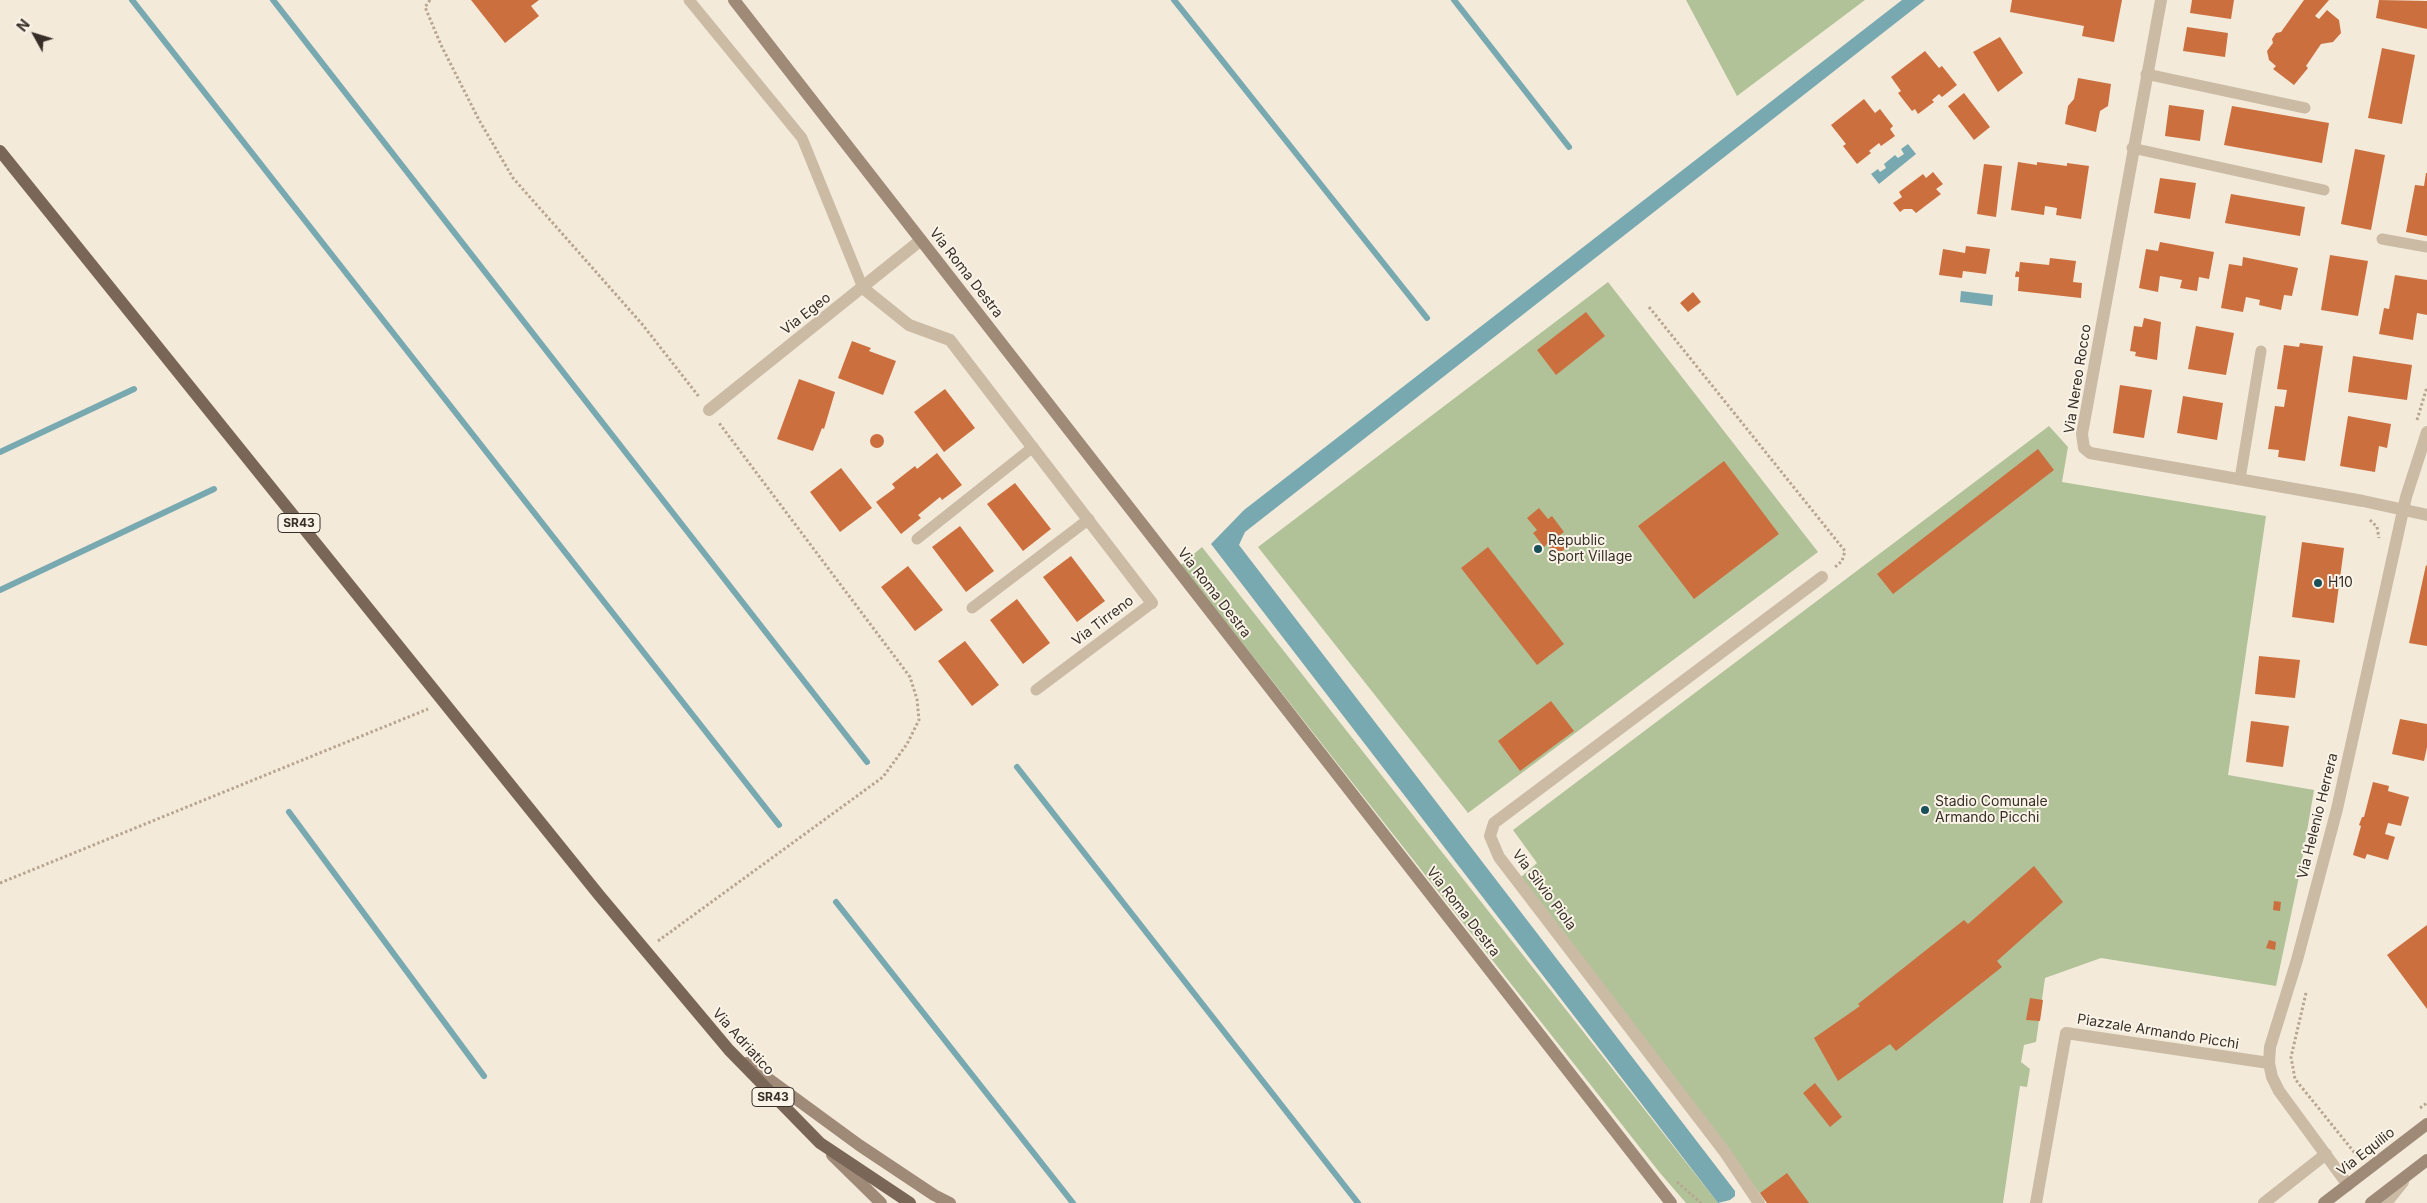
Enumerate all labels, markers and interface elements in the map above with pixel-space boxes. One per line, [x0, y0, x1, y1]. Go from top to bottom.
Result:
north arrow [10, 10, 60, 60]
text: N [13, 16, 33, 35]
street label: Via Roma Destra [926, 225, 1006, 321]
street label: Via Egeo [778, 289, 834, 339]
street label: Via Nereo Rocco [2061, 323, 2095, 435]
road number: SR43 [278, 514, 320, 532]
place label: Republic Sport Village [1548, 533, 1632, 566]
marker: Republic Sport Village [1532, 543, 1544, 555]
street label: Via Roma Destra [1174, 545, 1254, 641]
place label: H10 [2328, 575, 2353, 591]
marker: H10 [2312, 577, 2324, 589]
street label: Via Tirreno [1069, 592, 1137, 650]
street label: Via Helenio Herrera [2294, 751, 2342, 881]
place label: Stadio Comunale Armando Picchi [1935, 794, 2048, 826]
marker: Stadio Comunale Armando Picchi [1919, 804, 1931, 816]
street label: Via Silvio Piola [1508, 847, 1580, 933]
street label: Via Roma Destra [1423, 864, 1503, 960]
street label: Via Adriatico [709, 1005, 777, 1079]
street label: Piazzale Armando Picchi [2076, 1011, 2240, 1053]
road number: SR43 [752, 1088, 794, 1106]
street label: Via Equilio [2334, 1124, 2398, 1180]

